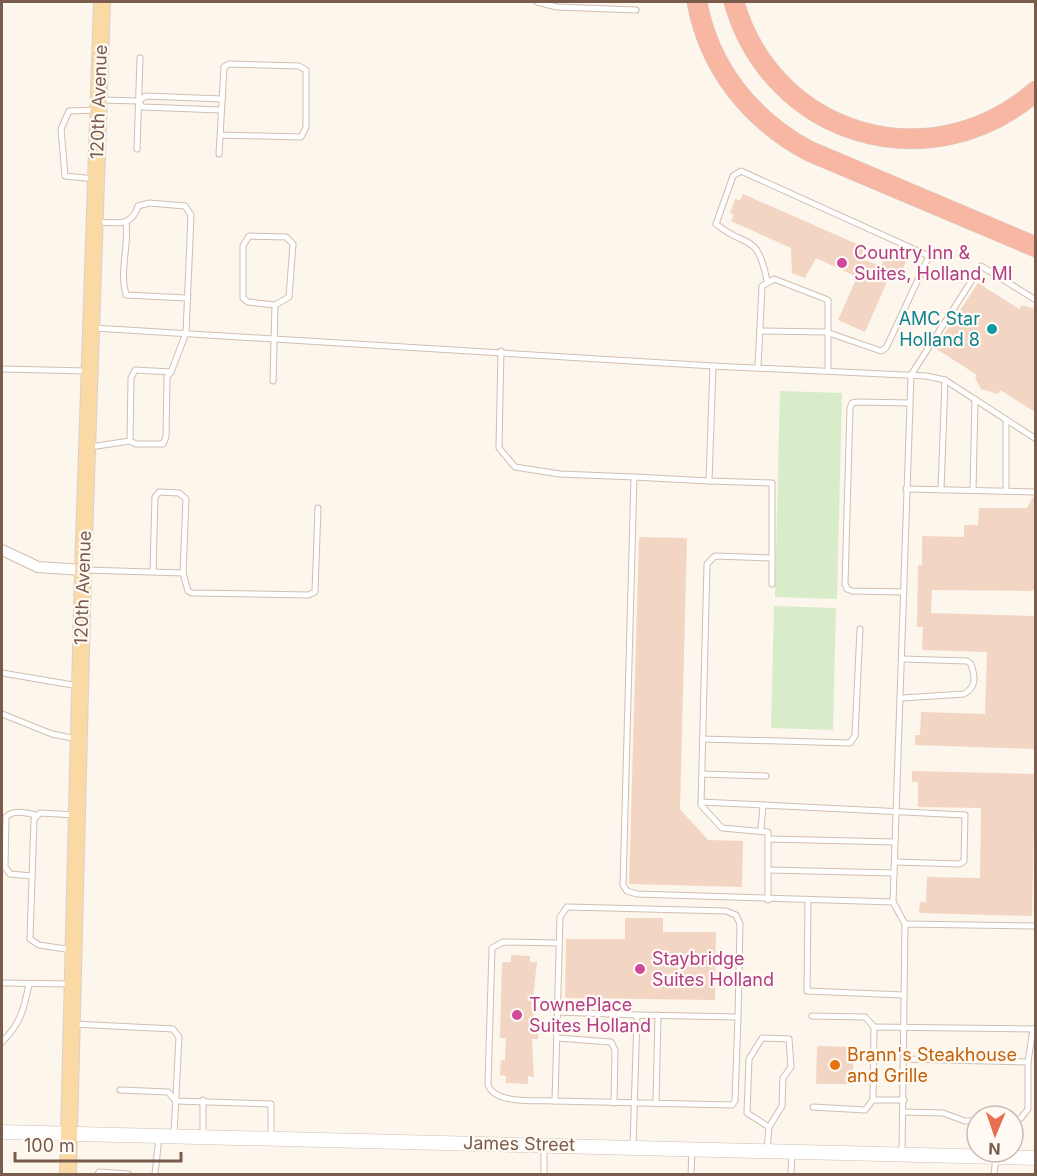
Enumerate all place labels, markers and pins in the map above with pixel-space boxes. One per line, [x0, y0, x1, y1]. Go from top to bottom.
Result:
place label: Country Inn & Suites, Holland, MI [854, 242, 1013, 284]
marker: Country Inn & Suites, Holland, MI [835, 256, 849, 270]
place label: AMC Star Holland 8 [899, 308, 980, 350]
marker: AMC Star Holland 8 [985, 322, 999, 336]
place label: Staybridge Suites Holland [652, 948, 774, 990]
marker: Staybridge Suites Holland [633, 962, 647, 976]
place label: TownePlace Suites Holland [529, 994, 651, 1036]
marker: TownePlace Suites Holland [510, 1008, 524, 1022]
place label: Brann's Steakhouse and Grille [847, 1044, 1017, 1086]
marker: Brann's Steakhouse and Grille [828, 1058, 842, 1072]

